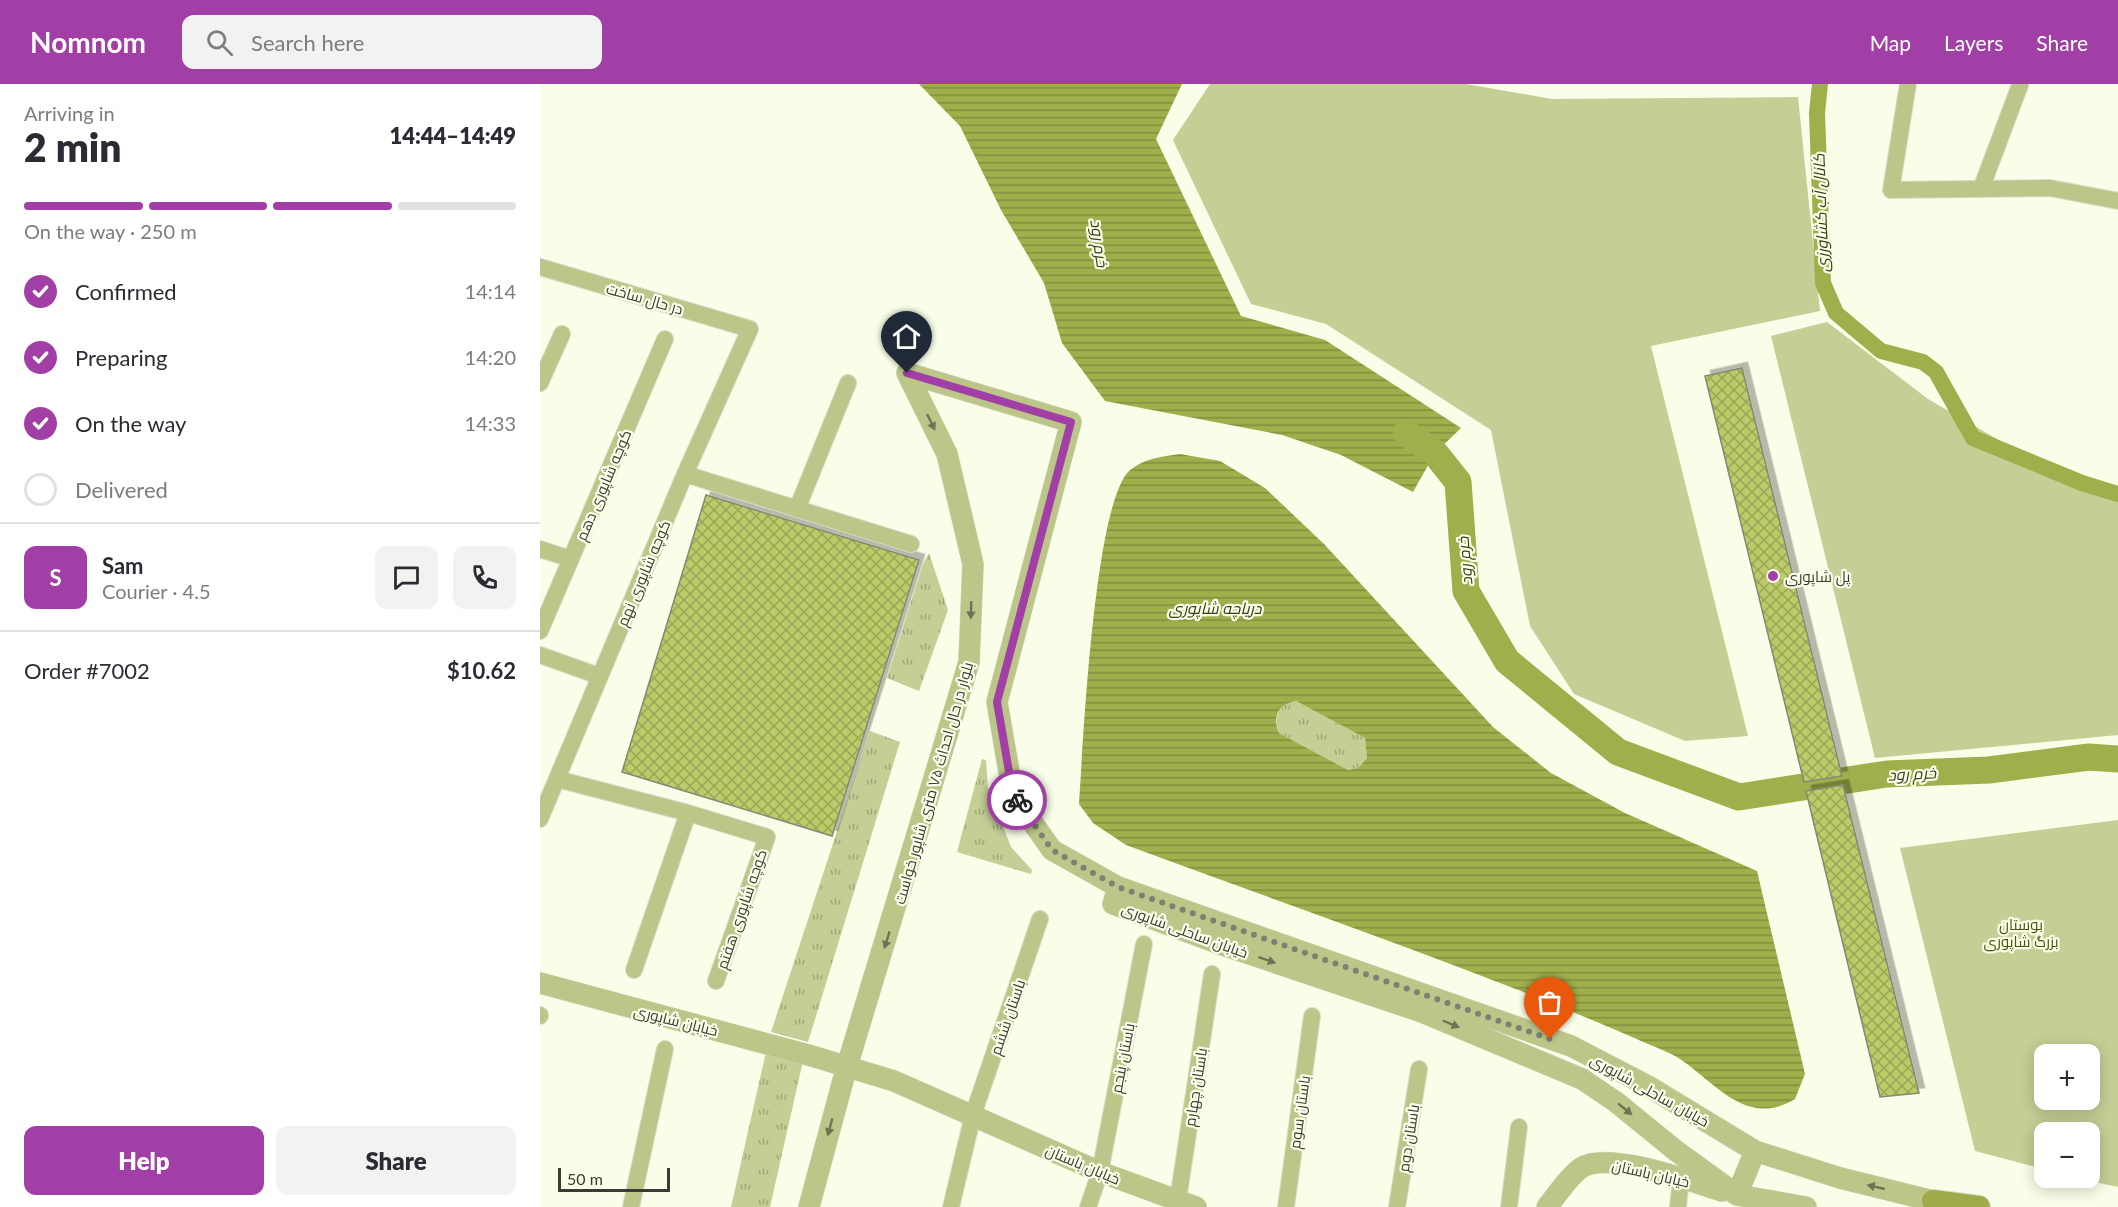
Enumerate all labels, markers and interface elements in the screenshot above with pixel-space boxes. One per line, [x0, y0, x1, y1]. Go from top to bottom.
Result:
search box [182, 15, 602, 69]
text: Nomnom [30, 25, 146, 59]
icon: search [203, 26, 236, 59]
text: Search here [251, 29, 364, 56]
text: Map [1870, 30, 1911, 55]
text: Layers [1944, 30, 2003, 55]
text: Share [2036, 30, 2088, 55]
text: Arriving in [24, 101, 115, 125]
text: 14:44–14:49 [390, 122, 516, 149]
text: 2 min [24, 124, 121, 170]
water label: کانال آب کشاورزی [1808, 153, 1833, 273]
water label: خرم رود [1084, 218, 1113, 270]
text: On the way · 250 m [24, 219, 197, 243]
icon: check [24, 275, 57, 308]
text: Confirmed [75, 278, 177, 305]
street label: در حال ساخت [604, 278, 685, 319]
text: 14:14 [465, 279, 516, 303]
pin [881, 311, 932, 373]
icon: home [890, 320, 923, 353]
icon: check [24, 341, 57, 374]
text: Preparing [75, 344, 167, 371]
text: 14:20 [465, 345, 516, 369]
icon: check [24, 407, 57, 440]
text: On the way [75, 410, 186, 437]
text: 14:33 [465, 411, 516, 435]
one-way arrow [926, 413, 936, 430]
street label: کوچه شاپوری دهم [572, 427, 636, 544]
text: Delivered [75, 476, 168, 503]
street label: کوچه شاپوری نهم [613, 517, 675, 629]
water label: خرم رود [1452, 535, 1479, 586]
button: chat [375, 546, 438, 609]
button: phone [453, 546, 516, 609]
text: Sam [102, 552, 144, 579]
text: S [49, 564, 62, 591]
place label: پل شاپوری [1785, 567, 1850, 587]
marker: پل شاپوری [1766, 569, 1780, 583]
text: Courier · 4.5 [102, 579, 211, 603]
water label: دریاچه شاپوری [1169, 598, 1263, 619]
one-way arrow [967, 600, 976, 619]
text: Order #7002 [24, 657, 150, 684]
text: $10.62 [447, 657, 516, 684]
street label: بلوار در حال احداث ۷۵ متری شاپور خواست [890, 660, 978, 907]
water label: خرم رود [1887, 762, 1938, 787]
courier [987, 770, 1047, 830]
icon: bike [1001, 784, 1034, 817]
street label: کوچه شاپوری هفتم [712, 847, 772, 972]
street label: خیابان ساحلی شاپوری [1119, 899, 1251, 963]
park label: بوستان بزرگ شاپوری [1984, 915, 2058, 952]
one-way arrow [882, 931, 891, 949]
one-way arrow [1258, 955, 1276, 965]
street label: باستان ششم [986, 977, 1030, 1058]
pin [1524, 977, 1575, 1039]
icon: bag [1533, 986, 1566, 1019]
street label: خیابان شاپوری [631, 1001, 720, 1041]
one-way arrow [1442, 1020, 1460, 1029]
street label: باستان پنجم [1106, 1022, 1140, 1095]
map controls [2034, 1044, 2100, 1188]
button: + [2034, 1044, 2100, 1110]
street label: باستان چهارم [1180, 1046, 1212, 1128]
street label: خیابان ساحلی شاپوری [1586, 1050, 1713, 1132]
street label: باستان سوم [1285, 1074, 1315, 1150]
street label: باستان دوم [1394, 1103, 1424, 1173]
one-way arrow [1617, 1103, 1633, 1116]
one-way arrow [825, 1117, 835, 1136]
button: − [2034, 1122, 2100, 1188]
button: Help [24, 1126, 264, 1195]
button: Share [276, 1126, 516, 1195]
street label: خیابان باستان [1042, 1140, 1123, 1190]
street label: خیابان باستان [1610, 1155, 1692, 1193]
scale bar [558, 1165, 670, 1192]
text: 50 m [567, 1169, 603, 1188]
one-way arrow [1867, 1181, 1885, 1191]

